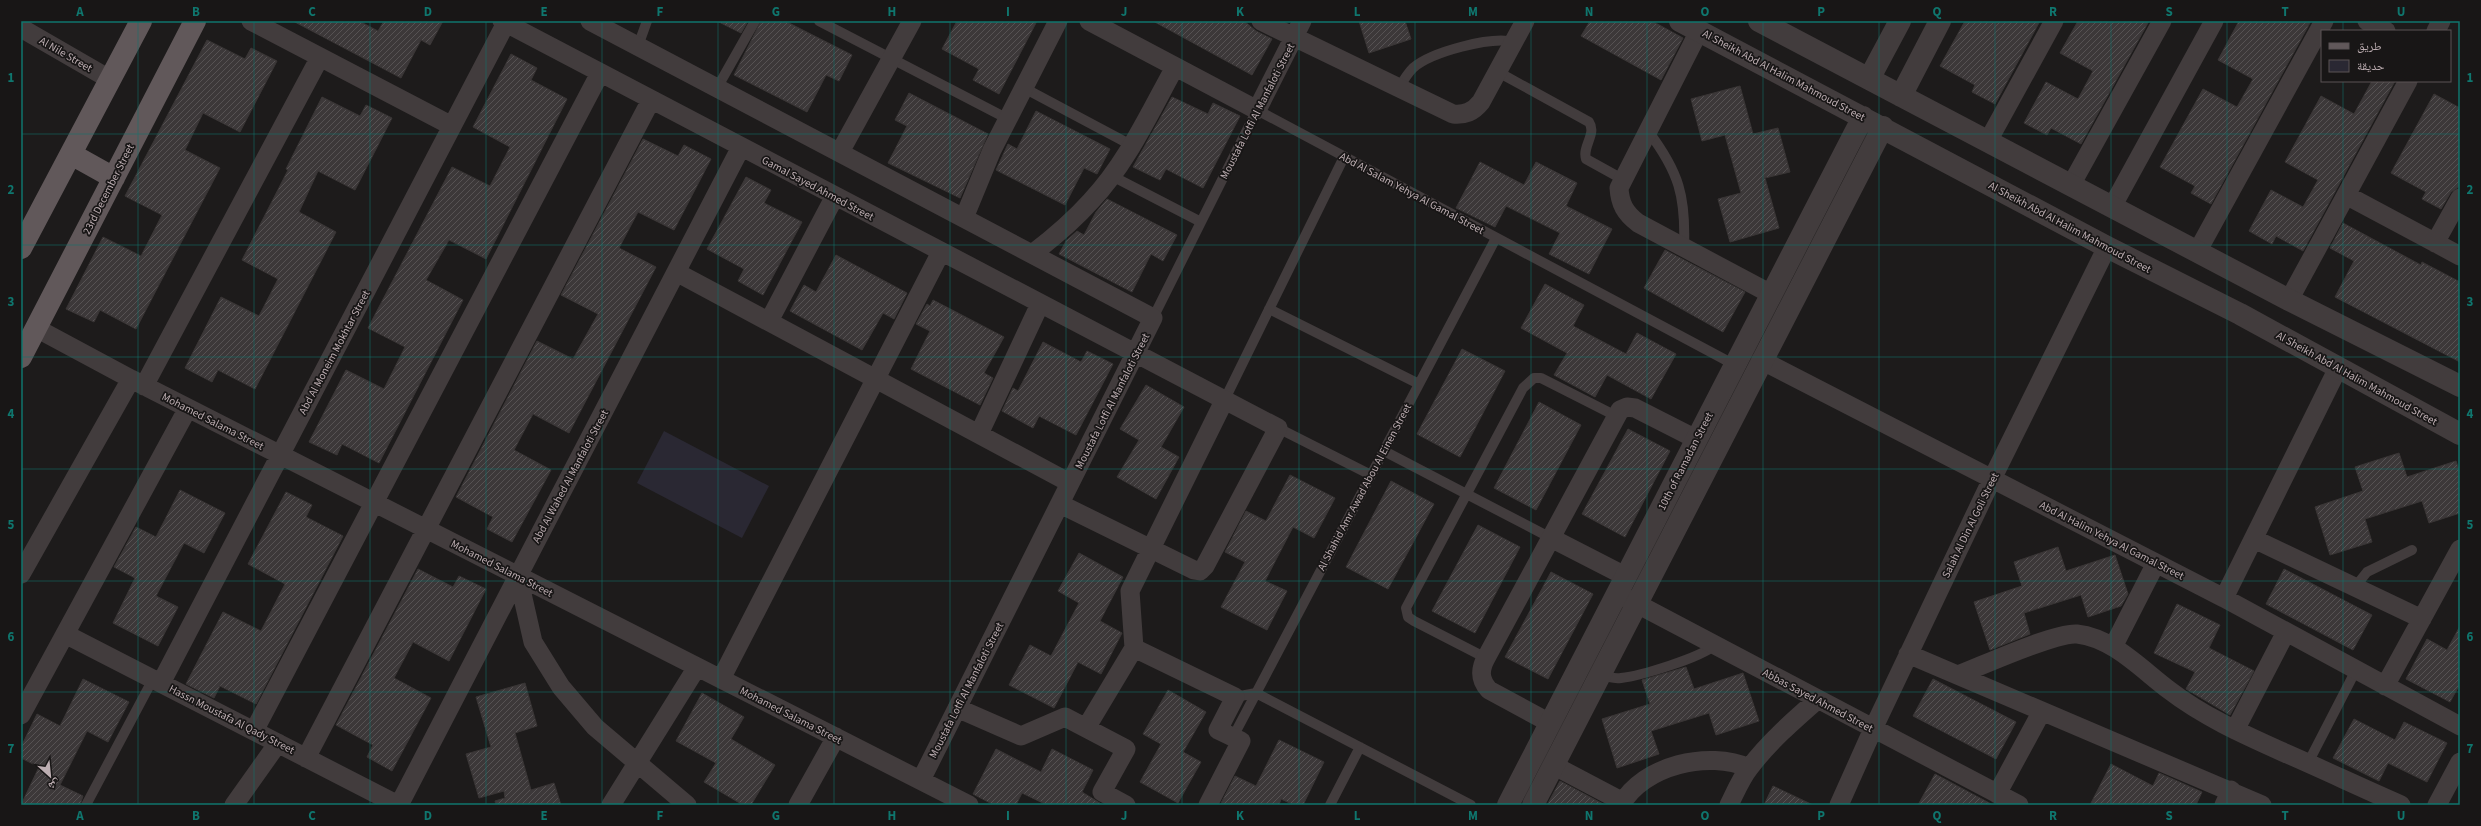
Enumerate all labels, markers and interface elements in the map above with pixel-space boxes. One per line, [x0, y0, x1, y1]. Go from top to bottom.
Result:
text: A [75, 3, 84, 21]
text: B [192, 3, 200, 21]
text: C [308, 3, 316, 21]
text: D [424, 3, 432, 21]
text: E [540, 3, 548, 21]
text: F [657, 3, 664, 21]
text: G [772, 3, 780, 21]
text: H [888, 3, 896, 21]
text: I [1006, 3, 1010, 21]
text: J [1121, 3, 1127, 21]
text: K [1236, 3, 1245, 21]
text: L [1354, 3, 1361, 21]
text: M [1468, 3, 1478, 21]
text: N [1585, 3, 1593, 21]
text: O [1701, 3, 1710, 21]
text: P [1817, 3, 1825, 21]
text: Q [1933, 3, 1942, 21]
text: R [2049, 3, 2057, 21]
text: S [2165, 3, 2173, 21]
text: T [2281, 3, 2289, 21]
text: U [2397, 3, 2405, 21]
street label: Al Sheikh Abd Al Halim Mahmoud Street [1700, 26, 1868, 125]
legend [2321, 30, 2451, 82]
street label: Al Nile Street [37, 33, 95, 76]
text: طريق [2357, 38, 2382, 55]
street label: Moustafa Lotfi Al Manfaloti Street [1217, 40, 1298, 182]
text: حديقة [2357, 58, 2385, 75]
text: 1 [8, 69, 15, 87]
text: 1 [2467, 69, 2474, 87]
street label: 23rd December Street [79, 141, 138, 237]
street label: Abd Al Salam Yehya Al Gamal Street [1337, 149, 1487, 238]
street label: Gamal Sayed Ahmed Street [759, 153, 877, 224]
street label: Al Sheikh Abd Al Halim Mahmoud Street [1986, 178, 2154, 277]
text: 2 [8, 181, 15, 199]
text: 2 [2467, 181, 2474, 199]
street label: Abd Al Moneim Mokhtar Street [295, 287, 374, 417]
text: 3 [8, 293, 15, 311]
text: 3 [2467, 293, 2474, 311]
street label: Al Sheikh Abd Al Halim Mahmoud Street [2274, 328, 2440, 429]
street label: Moustafa Lotfi Al Manfaloti Street [1072, 330, 1153, 472]
street label: Mohamed Salama Street [159, 389, 267, 454]
street label: Al Shahid Amr Awad Abou Al Einen Street [1314, 401, 1415, 573]
text: 4 [8, 405, 15, 423]
text: 4 [2467, 405, 2474, 423]
street label: Abd Al Wahed Al Manfaloti Street [529, 407, 612, 546]
street label: 10th of Ramadan Street [1654, 409, 1717, 513]
street label: Salah Al Din Al Goli Street [1938, 470, 2003, 580]
street label: Abd Al Halim Yehya Al Gamal Street [2037, 497, 2187, 584]
text: 5 [8, 516, 15, 534]
text: 5 [2467, 516, 2474, 534]
street label: Mohamed Salama Street [448, 536, 556, 601]
street label: Moustafa Lotfi Al Manfaloti Street [926, 619, 1007, 761]
text: 6 [8, 628, 15, 646]
text: 6 [2467, 628, 2474, 646]
street label: Abbas Sayed Ahmed Street [1760, 665, 1876, 736]
street label: Hassn Moustafa Al Qady Street [166, 681, 297, 758]
street label: Mohamed Salama Street [737, 683, 845, 748]
text: 7 [8, 740, 15, 758]
text: 7 [2467, 740, 2474, 758]
north arrow [30, 756, 70, 796]
text: ش [45, 775, 63, 794]
text: A [75, 807, 84, 825]
text: B [192, 807, 200, 825]
text: C [308, 807, 316, 825]
text: D [424, 807, 432, 825]
text: E [540, 807, 548, 825]
text: F [657, 807, 664, 825]
text: G [772, 807, 780, 825]
text: H [888, 807, 896, 825]
text: I [1006, 807, 1010, 825]
text: J [1121, 807, 1127, 825]
text: K [1236, 807, 1245, 825]
text: L [1354, 807, 1361, 825]
text: M [1468, 807, 1478, 825]
text: N [1585, 807, 1593, 825]
text: O [1701, 807, 1710, 825]
text: P [1817, 807, 1825, 825]
text: Q [1933, 807, 1942, 825]
text: R [2049, 807, 2057, 825]
text: S [2165, 807, 2173, 825]
text: T [2281, 807, 2289, 825]
text: U [2397, 807, 2405, 825]

